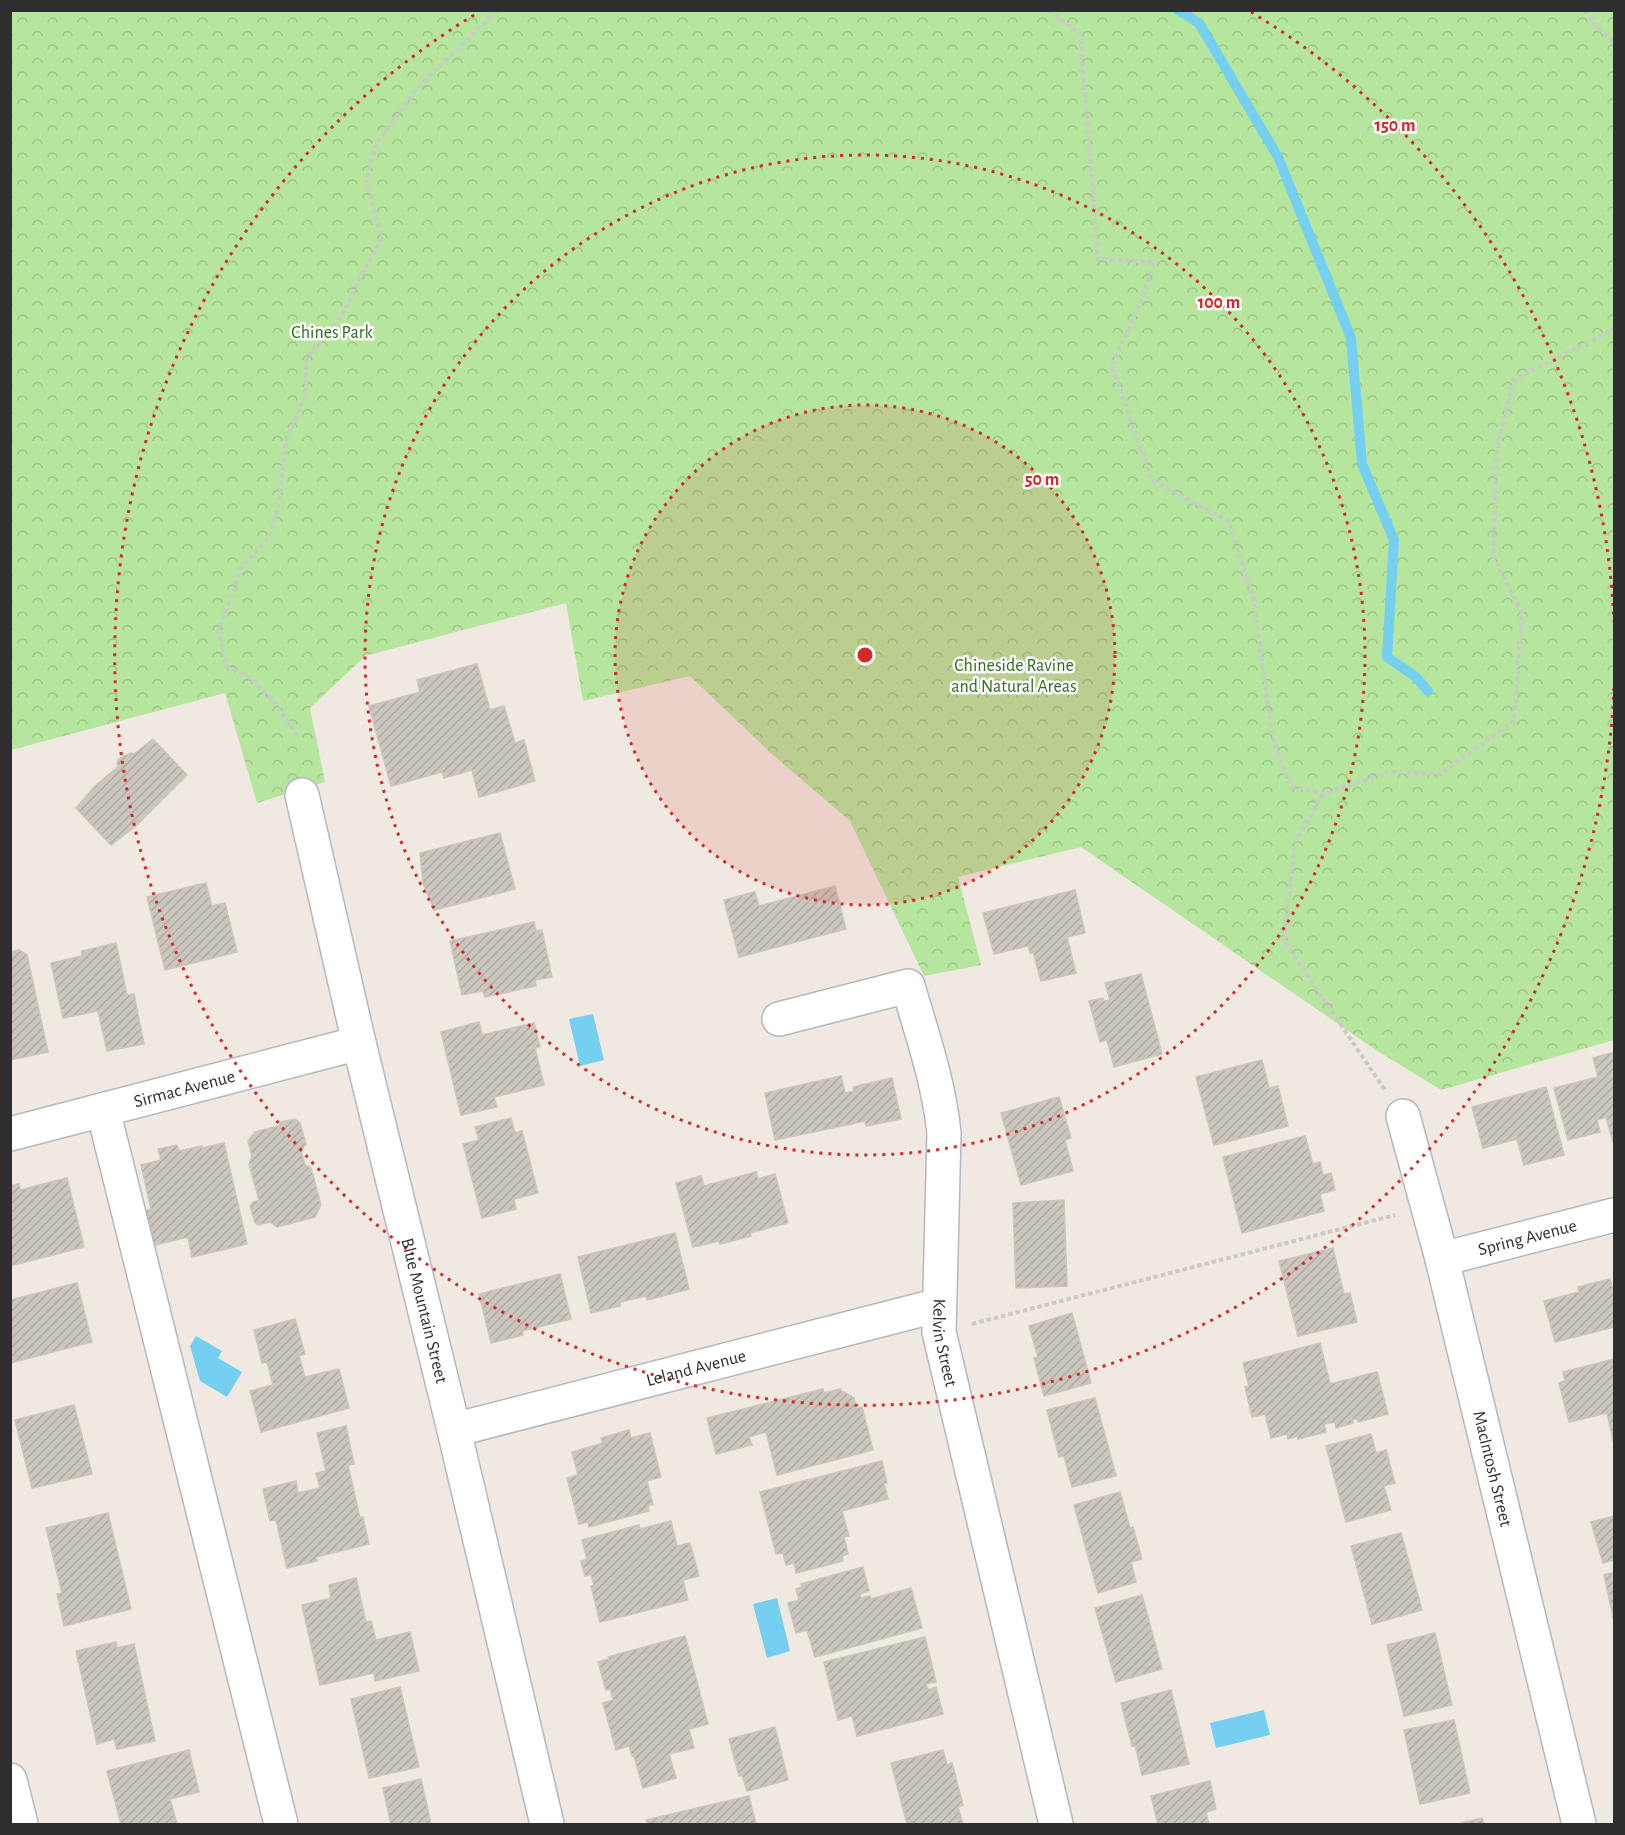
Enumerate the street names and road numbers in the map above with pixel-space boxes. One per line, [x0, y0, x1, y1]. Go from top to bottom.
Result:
street label: Sirmac Avenue [132, 1068, 237, 1111]
street label: Spring Avenue [1476, 1217, 1579, 1259]
street label: Blue Mountain Street [397, 1236, 450, 1385]
street label: Kelvin Street [929, 1299, 960, 1389]
street label: Leland Avenue [645, 1347, 748, 1390]
street label: MacIntosh Street [1469, 1409, 1515, 1529]

